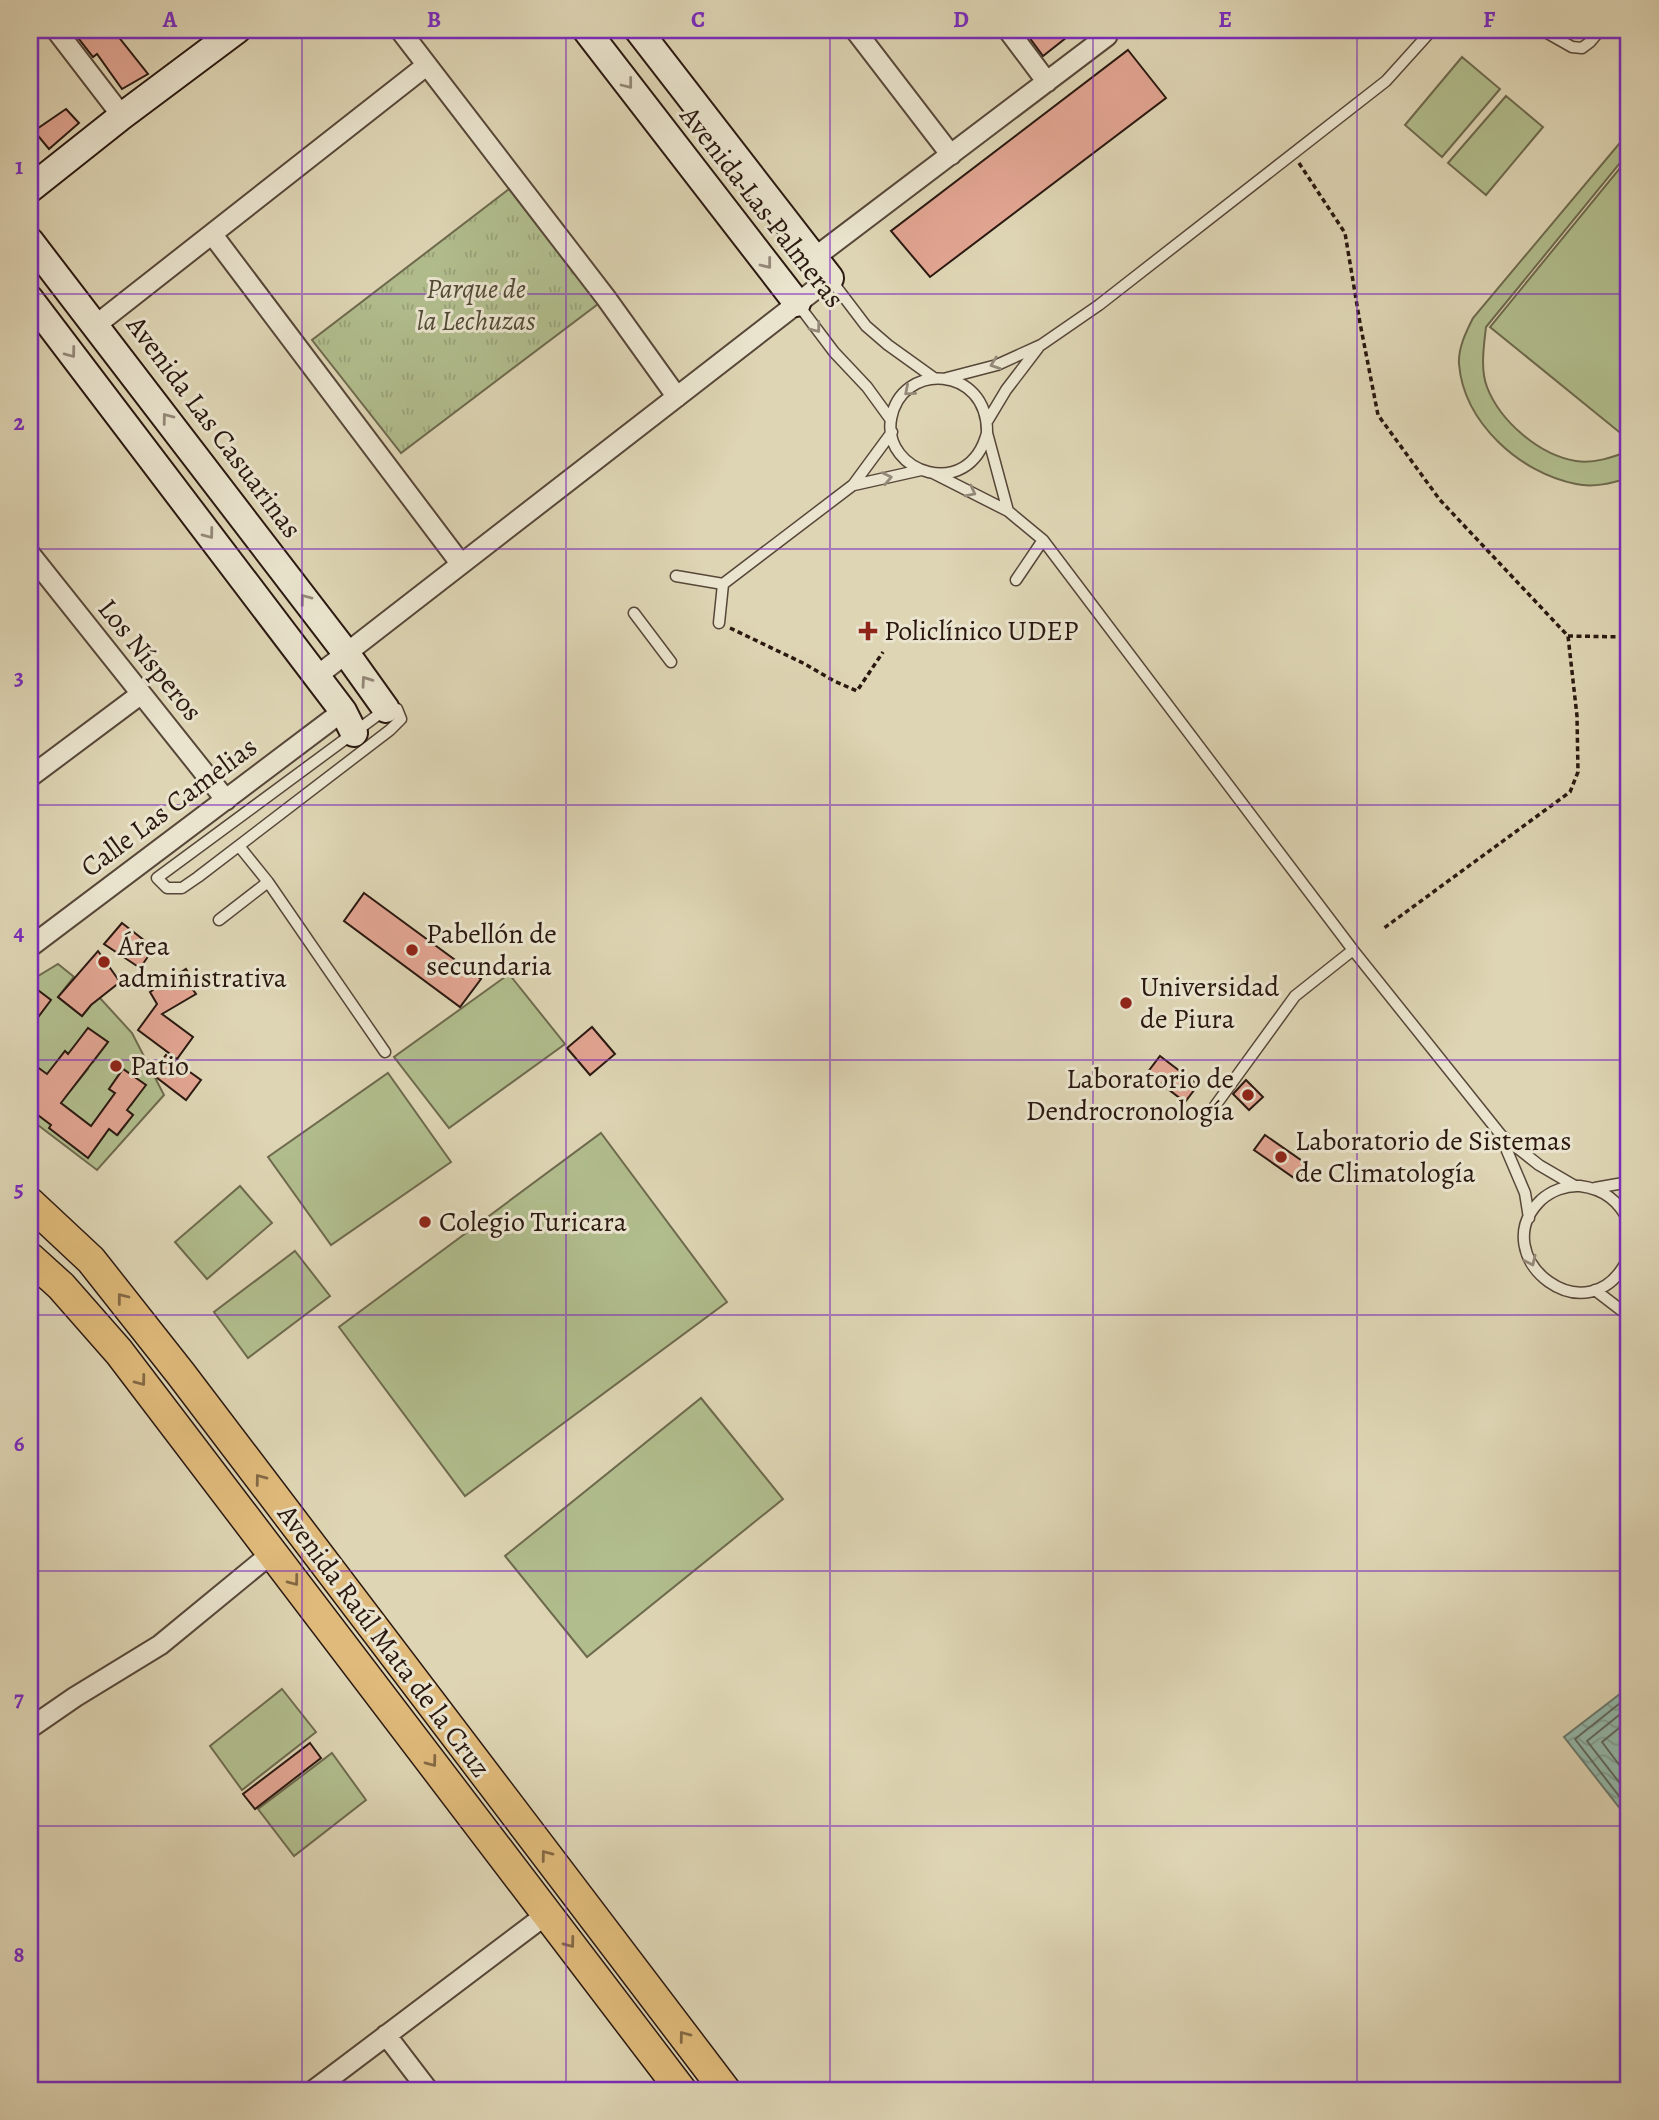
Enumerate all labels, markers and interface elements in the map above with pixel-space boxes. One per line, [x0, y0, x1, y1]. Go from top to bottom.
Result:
text: A [162, 4, 178, 35]
text: B [427, 4, 441, 35]
text: C [691, 4, 705, 35]
text: D [953, 4, 969, 35]
text: E [1218, 4, 1232, 35]
text: F [1483, 4, 1496, 35]
one-way arrow [619, 76, 632, 89]
street label: Avenida Las Palmeras [670, 97, 853, 316]
text: 1 [15, 151, 23, 182]
one-way arrow [758, 256, 771, 269]
park label: Parque de la Lechuzas [417, 270, 536, 340]
street label: Avenida Las Casuarinas [117, 307, 310, 546]
one-way arrow [807, 320, 820, 333]
one-way arrow [63, 345, 75, 358]
one-way arrow [989, 356, 1001, 370]
one-way arrow [904, 383, 917, 395]
text: 2 [13, 407, 25, 438]
one-way arrow [162, 413, 175, 426]
one-way arrow [881, 471, 893, 486]
one-way arrow [964, 483, 976, 497]
one-way arrow [200, 526, 213, 539]
street label: Los Nísperos [89, 591, 211, 729]
one-way arrow [300, 594, 313, 607]
place label: Policlínico UDEP [884, 612, 1078, 650]
marker: Policlínico UDEP [858, 621, 878, 641]
text: 3 [14, 662, 24, 693]
one-way arrow [362, 676, 374, 689]
street label: Calle Las Camelias [73, 728, 265, 886]
place label: Pabellón de secundaria [426, 915, 557, 985]
text: 4 [14, 917, 25, 948]
place label: Área administrativa [117, 927, 287, 997]
marker: Pabellón de secundaria [404, 942, 420, 958]
marker: Área administrativa [96, 954, 112, 970]
place label: Universidad de Piura [1140, 968, 1280, 1038]
marker: Universidad de Piura [1118, 995, 1134, 1011]
place label: Patio [130, 1047, 189, 1085]
marker: Patio [108, 1058, 124, 1074]
place label: Laboratorio de Dendrocronología [1026, 1060, 1234, 1130]
marker: Laboratorio de Dendrocronología [1240, 1087, 1256, 1103]
place label: Laboratorio de Sistemas de Climatología [1295, 1122, 1571, 1192]
marker: Laboratorio de Sistemas de Climatología [1273, 1149, 1289, 1165]
text: 5 [14, 1173, 24, 1204]
place label: Colegio Turicara [439, 1203, 627, 1241]
marker: Colegio Turicara [417, 1214, 433, 1230]
one-way arrow [1523, 1254, 1537, 1266]
one-way arrow [117, 1294, 130, 1306]
one-way arrow [132, 1373, 145, 1386]
text: 6 [14, 1428, 25, 1459]
one-way arrow [256, 1474, 269, 1486]
street label: Avenida Raúl Mata de la Cruz [268, 1496, 499, 1785]
one-way arrow [285, 1573, 298, 1586]
text: 7 [14, 1683, 24, 1714]
one-way arrow [423, 1754, 436, 1767]
one-way arrow [542, 1850, 555, 1863]
one-way arrow [561, 1935, 574, 1948]
text: 8 [13, 1939, 25, 1970]
one-way arrow [679, 2031, 692, 2044]

